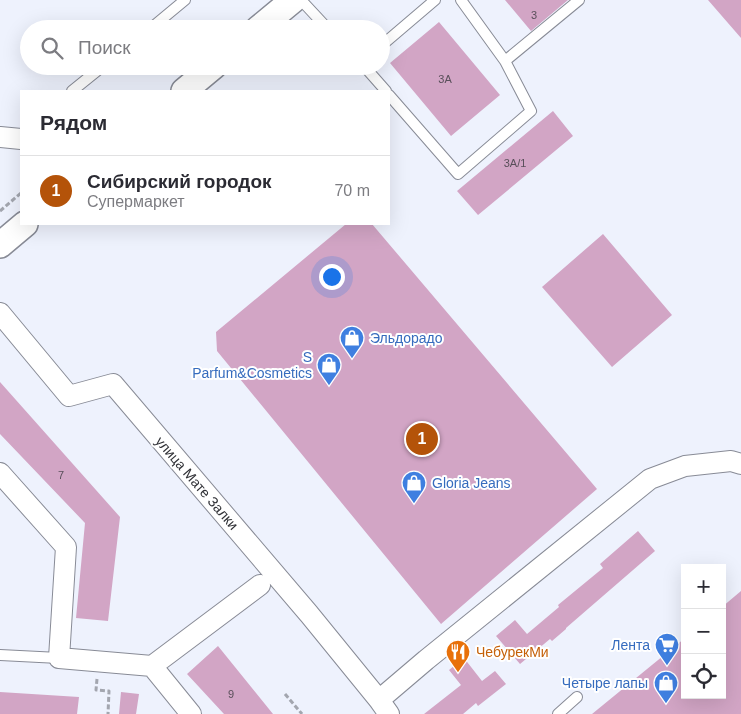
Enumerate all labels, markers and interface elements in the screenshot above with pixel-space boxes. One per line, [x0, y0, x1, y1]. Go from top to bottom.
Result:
house number: 3 [531, 9, 537, 21]
search box [20, 20, 390, 75]
icon: search [38, 34, 66, 62]
text: Поиск [78, 37, 131, 58]
house number: 3А [438, 73, 452, 85]
text: Рядом [40, 111, 107, 134]
house number: 3А/1 [504, 157, 526, 169]
text: Сибирский городок [87, 171, 272, 192]
text: 1 [52, 182, 60, 199]
text: 70 m [334, 182, 370, 199]
text: Супермаркет [87, 193, 185, 210]
your location [319, 264, 345, 290]
shop icon: Эльдорадо [339, 325, 365, 359]
place label: Эльдорадо [370, 330, 443, 346]
place label: S Parfum&Cosmetics [192, 349, 312, 381]
shop icon: S Parfum&Cosmetics [316, 352, 342, 386]
pin: 1 [406, 420, 438, 458]
street label: улица Мате Залки [152, 433, 242, 533]
house number: 7 [58, 469, 64, 481]
shop icon: Gloria Jeans [401, 470, 427, 504]
place label: Gloria Jeans [432, 475, 511, 491]
map controls [681, 564, 726, 699]
button: + [681, 564, 726, 609]
button: − [681, 609, 726, 654]
supermarket icon: Лента [654, 632, 680, 666]
place label: Лента [611, 637, 650, 653]
restaurant icon: ЧебурекМи [445, 639, 471, 673]
place label: ЧебурекМи [476, 644, 549, 660]
button: locate [681, 654, 726, 699]
shop icon: Четыре лапы [653, 670, 679, 704]
place label: Четыре лапы [562, 675, 648, 691]
house number: 9 [228, 688, 234, 700]

